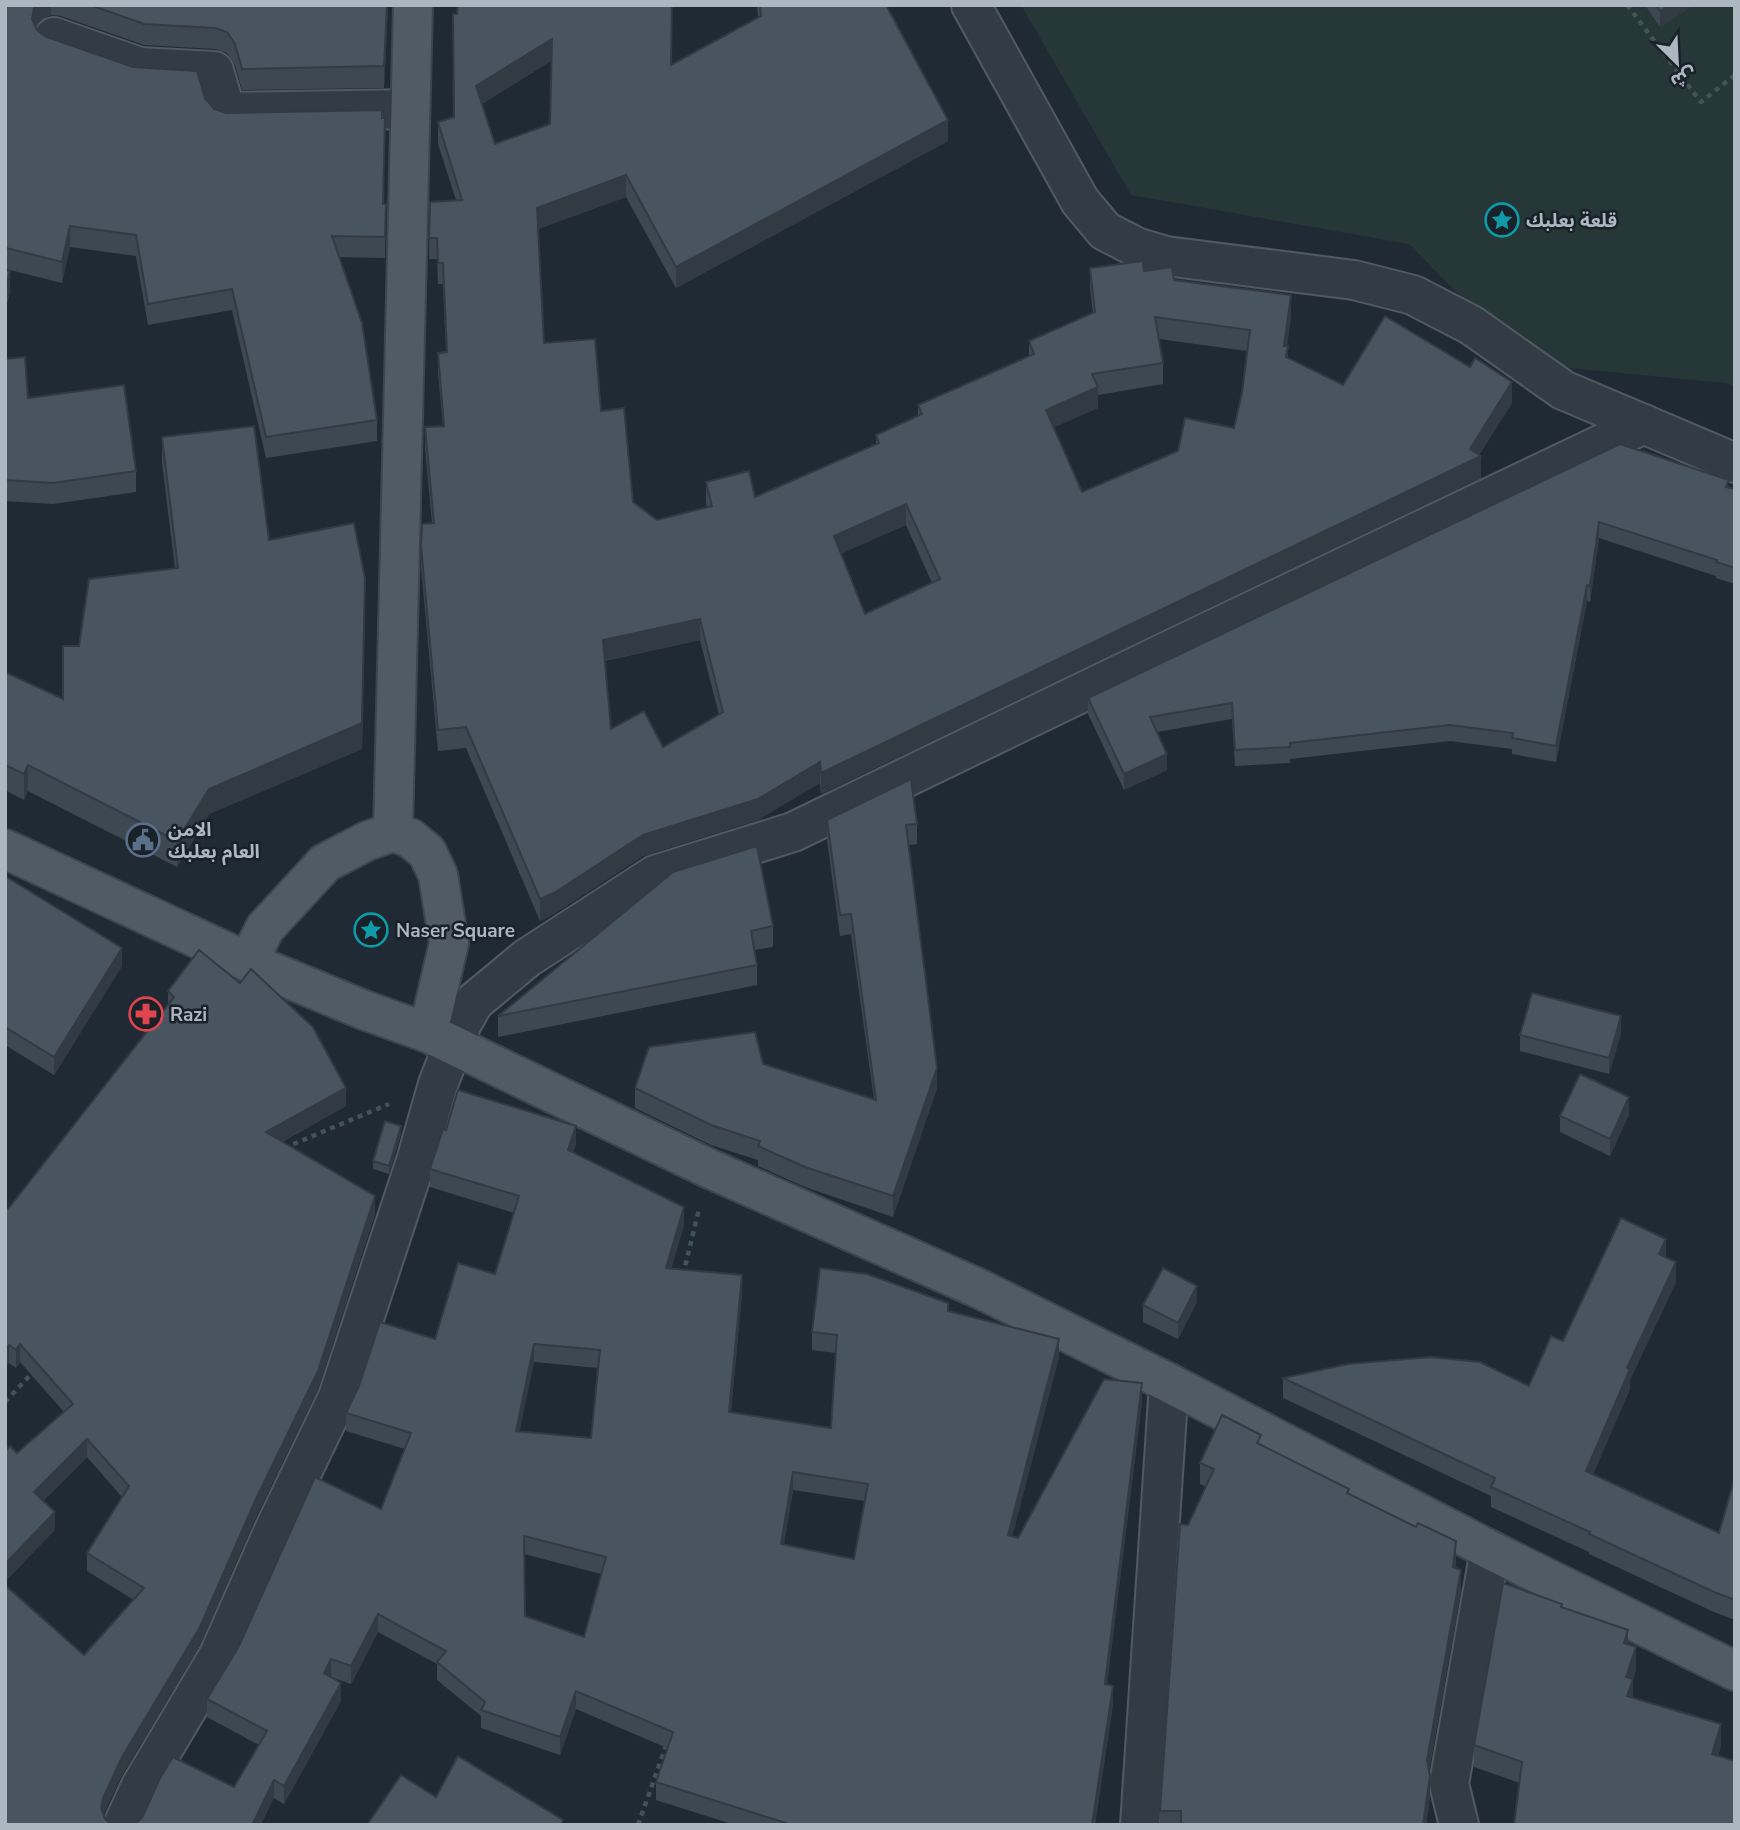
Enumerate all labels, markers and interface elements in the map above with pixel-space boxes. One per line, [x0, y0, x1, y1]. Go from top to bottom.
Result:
north arrow [1642, 28, 1712, 98]
text: ش [1666, 60, 1701, 95]
place icon: قلعة بعلبك [1483, 201, 1521, 239]
place label: قلعة بعلبك [1526, 208, 1617, 234]
place label: الامن العام بعلبك [168, 817, 260, 866]
public building icon: الامن العام بعلبك [124, 821, 162, 859]
place icon: Naser Square [352, 911, 390, 949]
place label: Naser Square [396, 918, 515, 944]
pharmacy icon: Razi [127, 995, 165, 1033]
place label: Razi [170, 1002, 207, 1028]

